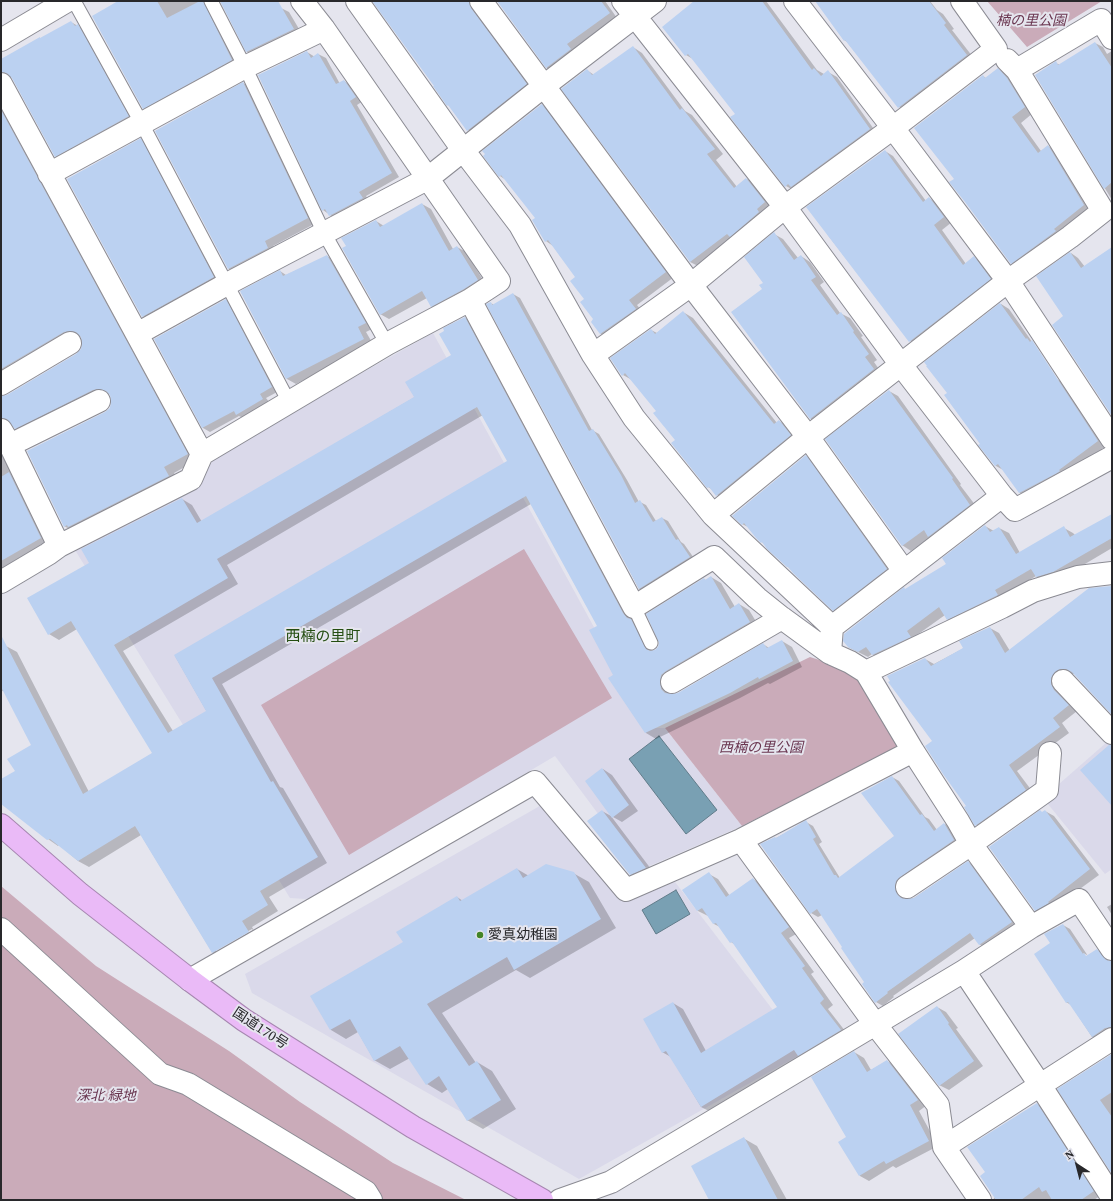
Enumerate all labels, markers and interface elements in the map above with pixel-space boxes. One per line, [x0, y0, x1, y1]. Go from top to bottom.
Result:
park label: 楠の里公園 [996, 13, 1066, 29]
district label: 西楠の里町 [286, 628, 360, 646]
park label: 西楠の里公園 [719, 740, 803, 756]
place label: 愛真幼稚園 [488, 927, 558, 943]
marker: 愛真幼稚園 [475, 930, 485, 940]
street label: 国道170号 [229, 1005, 291, 1053]
park label: 深北 緑地 [76, 1088, 136, 1104]
north arrow [1057, 1145, 1097, 1185]
text: N [1062, 1146, 1077, 1163]

